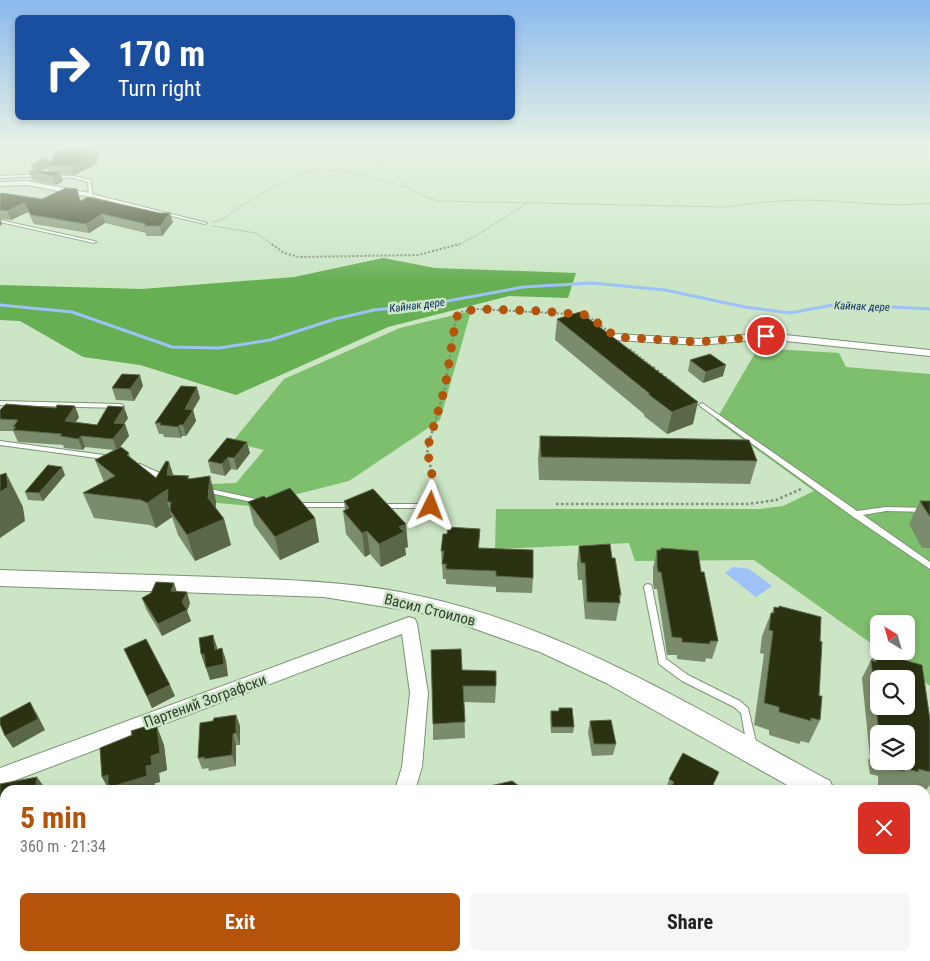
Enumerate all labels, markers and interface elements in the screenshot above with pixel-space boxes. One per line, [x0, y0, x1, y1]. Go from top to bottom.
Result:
text: 170 m [118, 34, 205, 75]
icon: right [35, 35, 100, 100]
text: Turn right [118, 76, 201, 101]
water label: Кайнак дере [389, 296, 445, 315]
water label: Кайнак дере [834, 299, 890, 314]
pin [745, 315, 787, 357]
icon: arrive [752, 322, 780, 350]
position arrow [404, 479, 456, 531]
street label: Васил Стоилов [382, 590, 478, 630]
north arrow [870, 615, 915, 660]
map controls [870, 615, 915, 770]
street label: Партений Зографски [141, 670, 269, 732]
button: search [870, 670, 915, 715]
button: layers [870, 725, 915, 770]
text: 5 min [20, 800, 87, 835]
button: close [858, 802, 910, 854]
text: 360 m · 21:34 [20, 837, 106, 856]
button: Exit [20, 893, 460, 951]
button: Share [470, 893, 910, 951]

